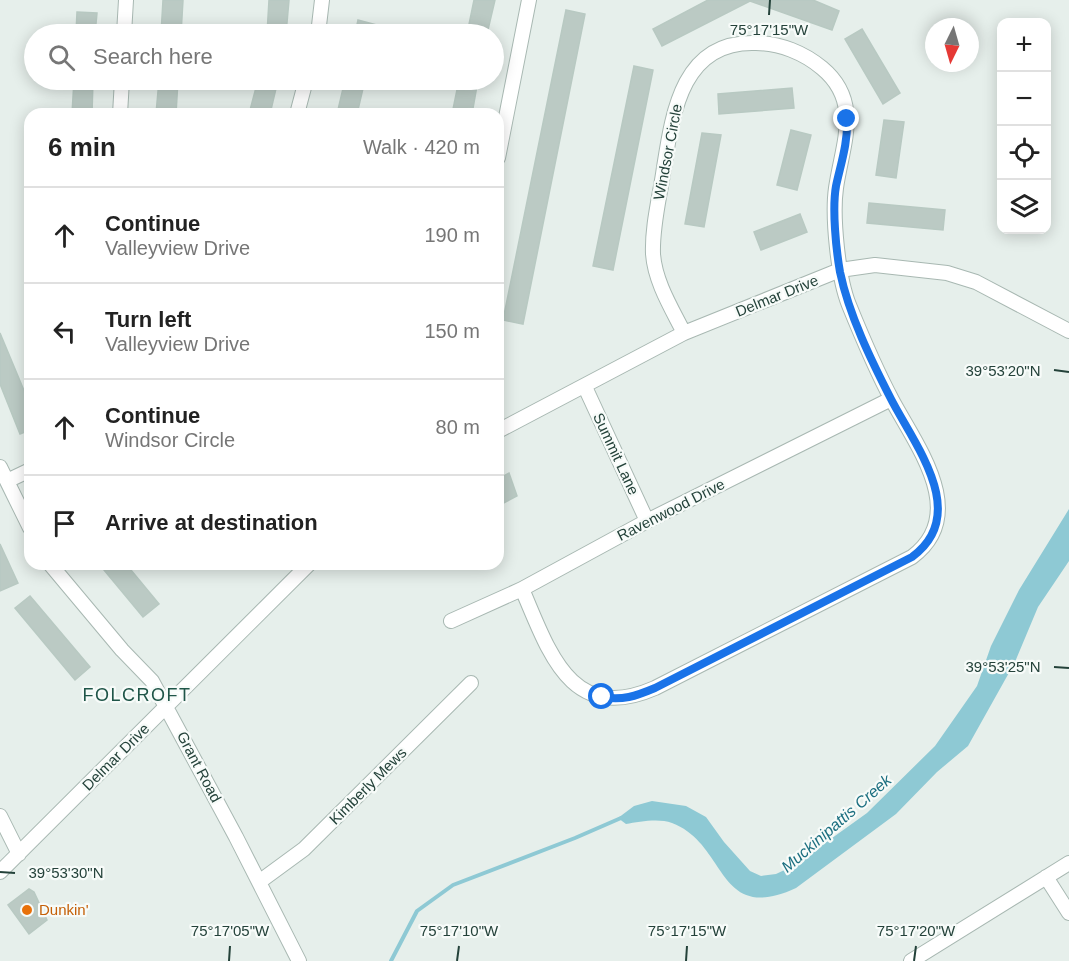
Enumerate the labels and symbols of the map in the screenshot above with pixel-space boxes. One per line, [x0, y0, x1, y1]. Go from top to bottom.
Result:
north arrow [925, 18, 979, 72]
text: 75°17'15"W [730, 21, 809, 38]
street label: Windsor Circle [650, 102, 685, 201]
route end [833, 105, 859, 131]
street label: Delmar Drive [733, 271, 821, 320]
text: 39°53'20"N [965, 362, 1041, 379]
street label: Summit Lane [590, 410, 643, 497]
street label: Ravenwood Drive [614, 475, 727, 544]
text: 39°53'25"N [965, 658, 1041, 675]
route start [588, 683, 614, 709]
district label: FOLCROFT [83, 685, 192, 705]
street label: Delmar Drive [79, 720, 153, 794]
street label: Grant Road [174, 729, 225, 805]
street label: Kimberly Mews [326, 744, 410, 828]
water label: Muckinipattis Creek [778, 771, 895, 876]
text: 39°53'30"N [28, 864, 104, 881]
place label: Dunkin' [39, 901, 89, 918]
marker: Dunkin' [20, 903, 34, 917]
text: 75°17'05"W [191, 922, 270, 939]
text: 75°17'10"W [420, 922, 499, 939]
text: 75°17'15"W [648, 922, 727, 939]
text: 75°17'20"W [877, 922, 956, 939]

